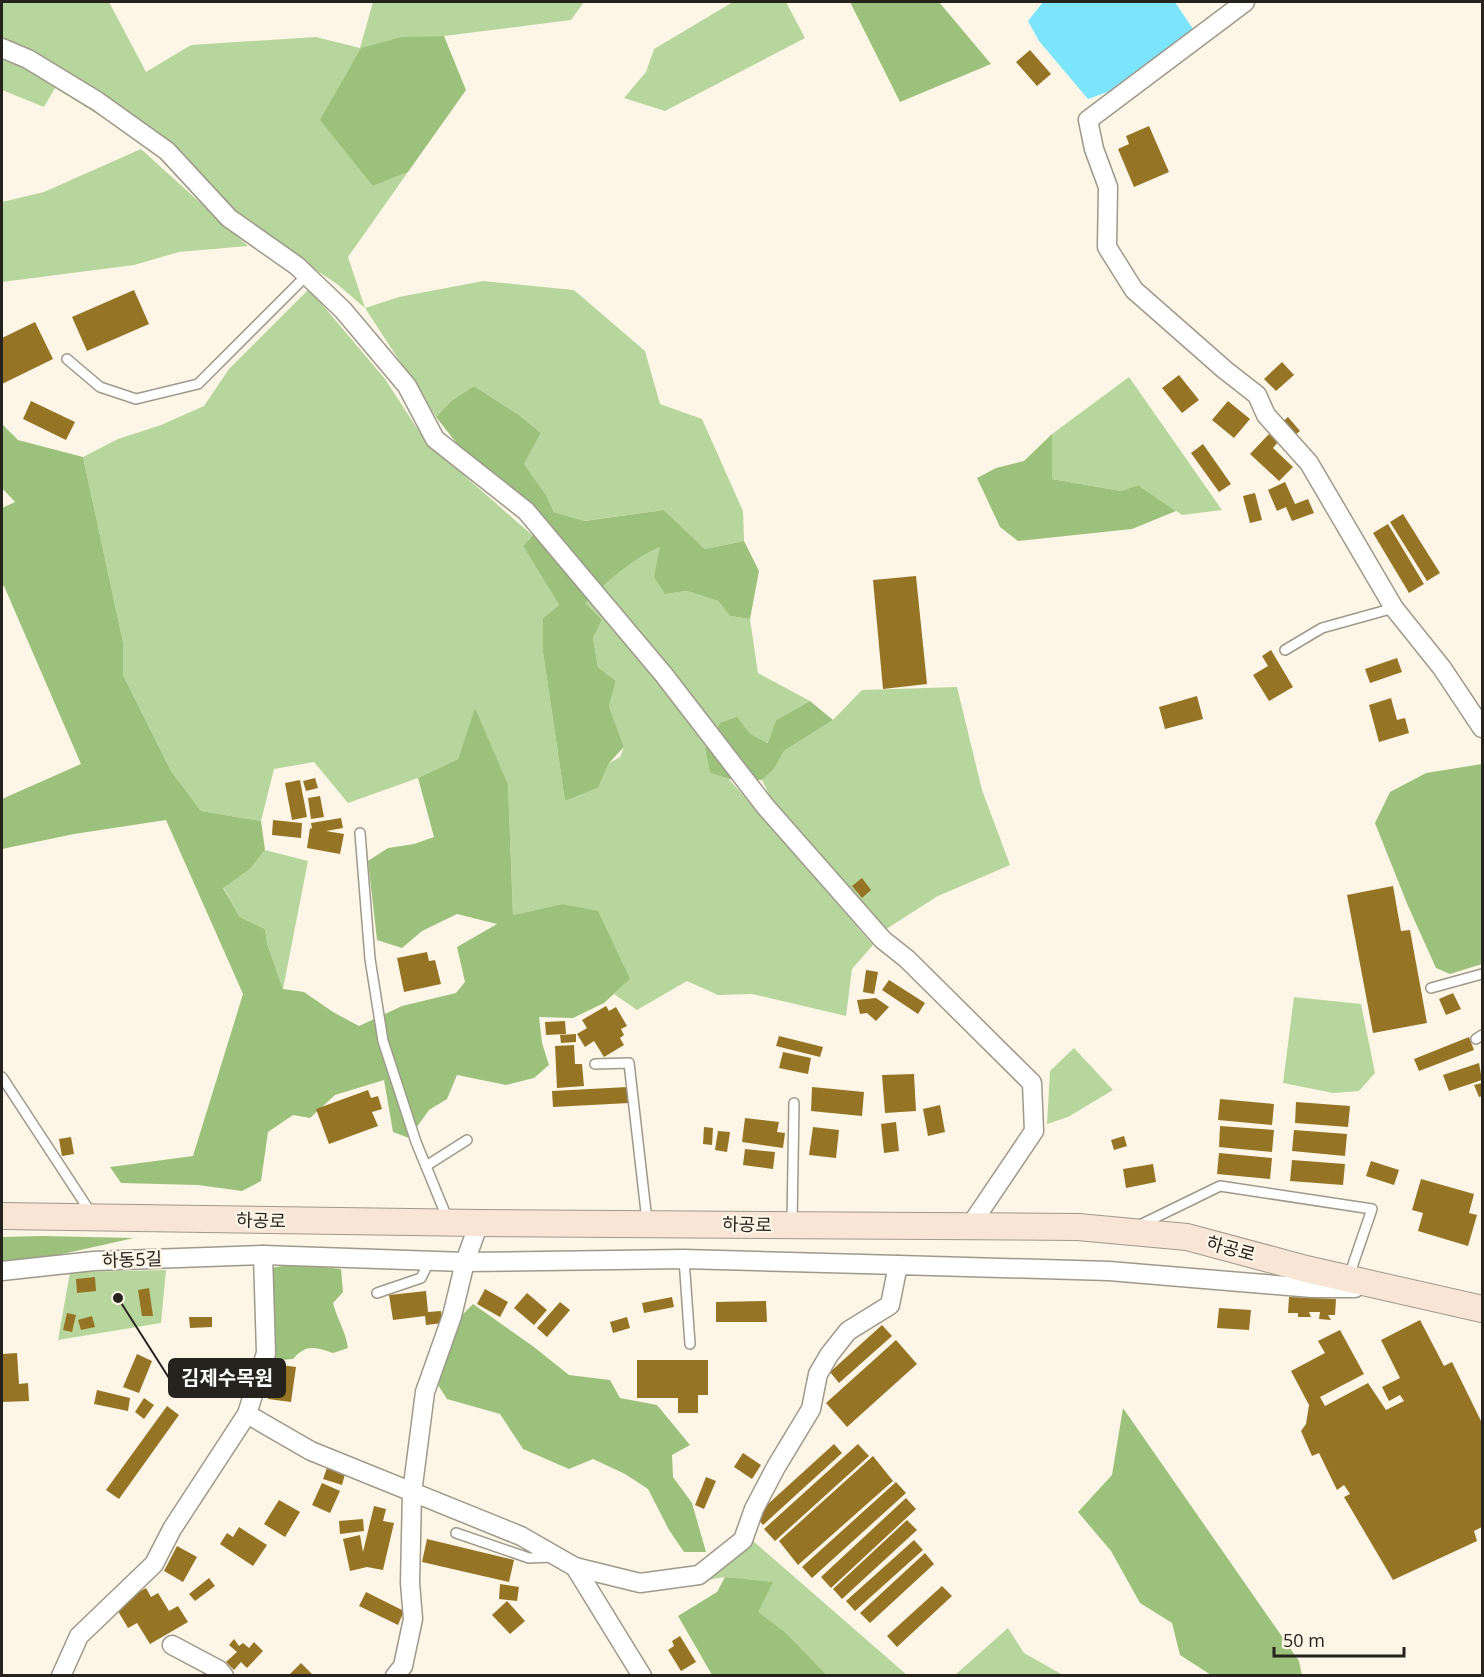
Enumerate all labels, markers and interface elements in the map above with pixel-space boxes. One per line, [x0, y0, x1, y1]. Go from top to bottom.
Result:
street label: 하공로 [236, 1208, 286, 1232]
street label: 하공로 [722, 1212, 772, 1236]
street label: 하공로 [1204, 1230, 1258, 1266]
street label: 하동5길 [102, 1246, 162, 1272]
callout: 김제수목원 [169, 1359, 285, 1397]
text: 김제수목원 [181, 1364, 273, 1391]
scale bar [1274, 1620, 1404, 1658]
text: 50 m [1283, 1628, 1325, 1652]

